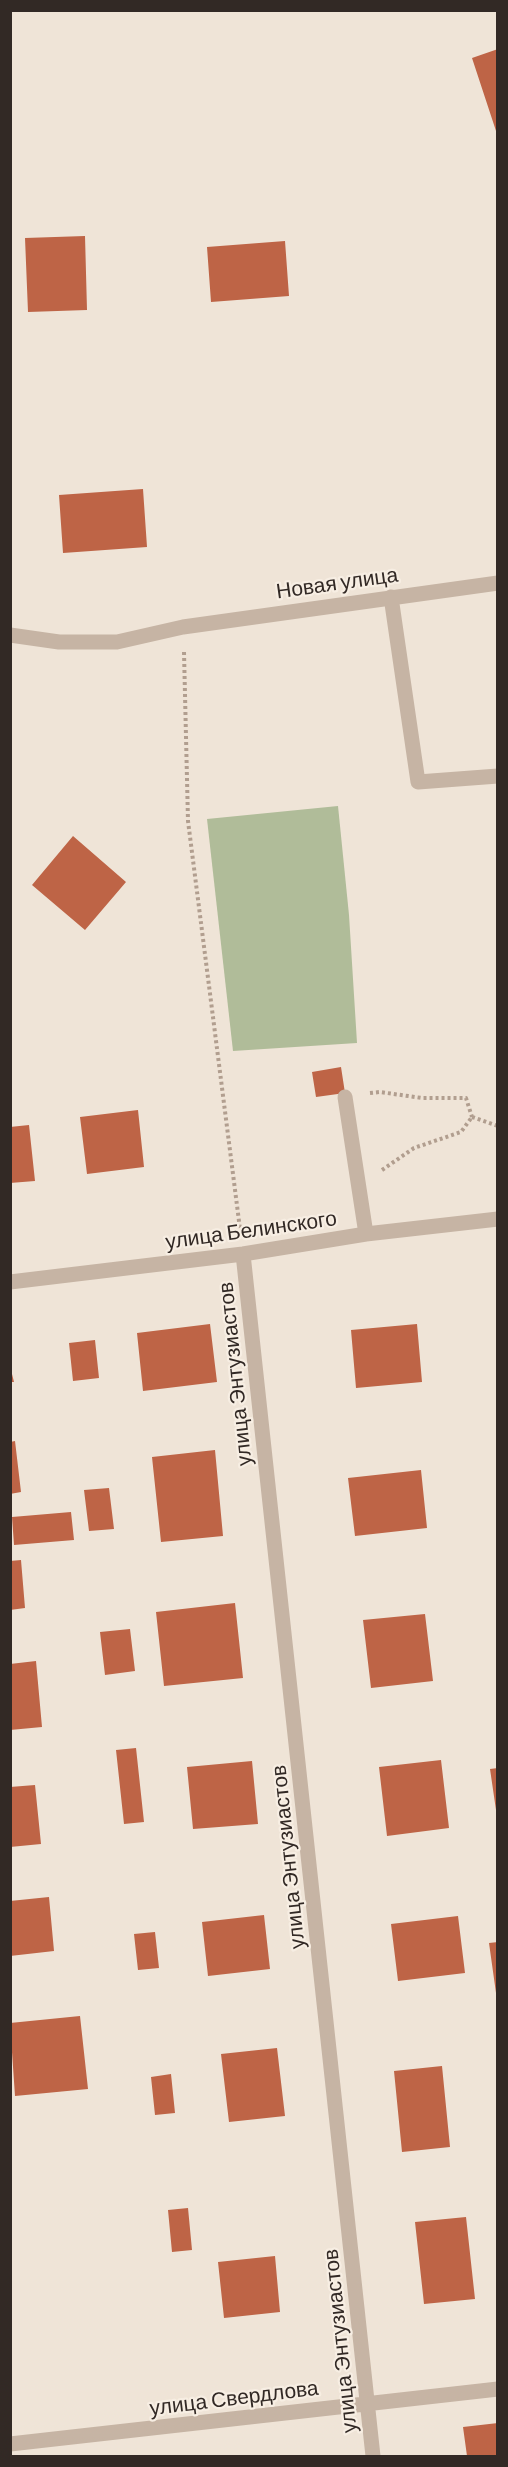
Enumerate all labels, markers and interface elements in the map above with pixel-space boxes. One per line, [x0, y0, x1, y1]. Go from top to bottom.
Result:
street label: Новая улица [274, 562, 400, 604]
street label: улица Белинского [164, 1206, 338, 1254]
street label: улица Энтузиастов [213, 1281, 257, 1467]
street label: улица Энтузиастов [266, 1764, 310, 1950]
street label: улица Энтузиастов [318, 2248, 362, 2434]
street label: улица Свердлова [148, 2375, 320, 2421]

